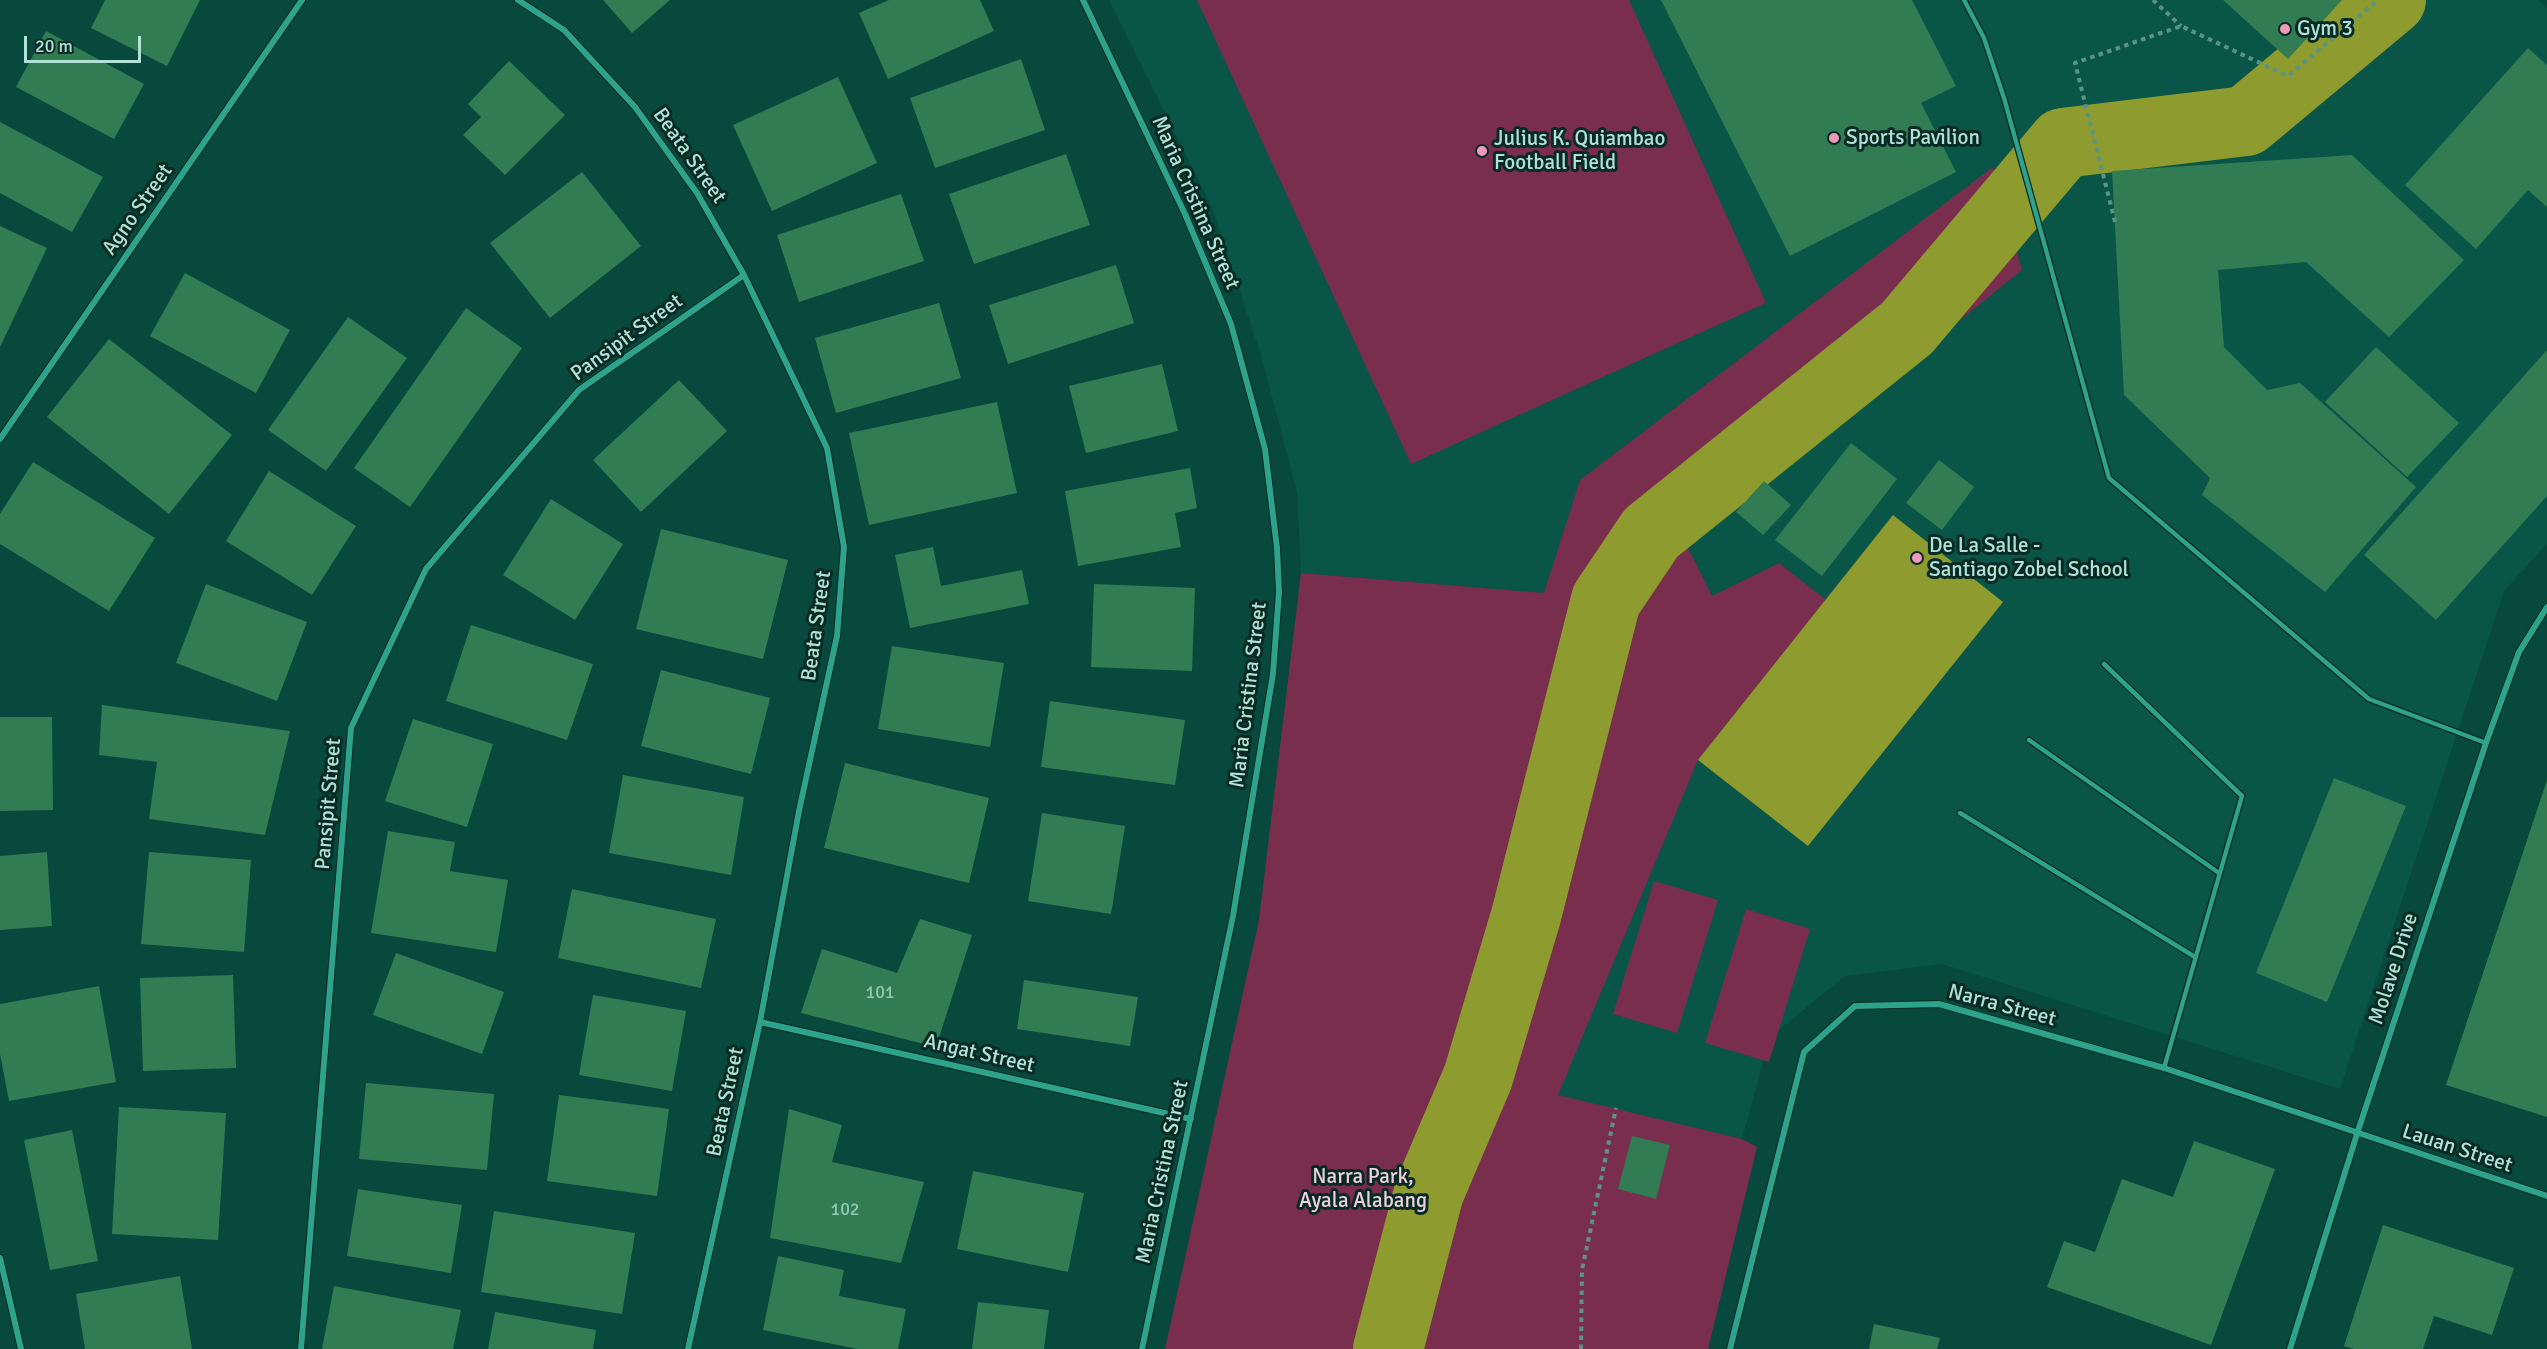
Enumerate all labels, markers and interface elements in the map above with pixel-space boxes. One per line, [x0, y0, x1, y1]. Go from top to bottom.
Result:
place label: Gym 3 [2297, 16, 2353, 42]
marker: Gym 3 [2278, 22, 2292, 36]
scale bar [27, 24, 144, 62]
text: 20 m [35, 35, 73, 57]
street label: Beata Street [647, 103, 731, 209]
street label: Maria Cristina Street [1145, 112, 1245, 294]
place label: Sports Pavilion [1846, 125, 1980, 151]
place label: Julius K. Quiambao Football Field [1494, 126, 1665, 176]
marker: Sports Pavilion [1827, 131, 1841, 145]
marker: Julius K. Quiambao Football Field [1475, 144, 1489, 158]
street label: Agno Street [97, 160, 179, 260]
street label: Pansipit Street [566, 289, 688, 387]
place label: De La Salle - Santiago Zobel School [1929, 533, 2129, 583]
marker: De La Salle - Santiago Zobel School [1910, 551, 1924, 565]
street label: Beata Street [797, 569, 837, 683]
street label: Maria Cristina Street [1225, 601, 1273, 789]
street label: Pansipit Street [311, 737, 347, 871]
street label: Molave Drive [2364, 910, 2424, 1028]
street label: Narra Street [1946, 980, 2058, 1032]
house number: 101 [865, 982, 895, 1004]
street label: Angat Street [921, 1029, 1037, 1079]
street label: Beata Street [702, 1045, 750, 1159]
street label: Maria Cristina Street [1131, 1078, 1195, 1266]
street label: Lauan Street [2399, 1119, 2515, 1179]
park label: Narra Park, Ayala Alabang [1299, 1164, 1427, 1214]
house number: 102 [830, 1199, 860, 1221]

